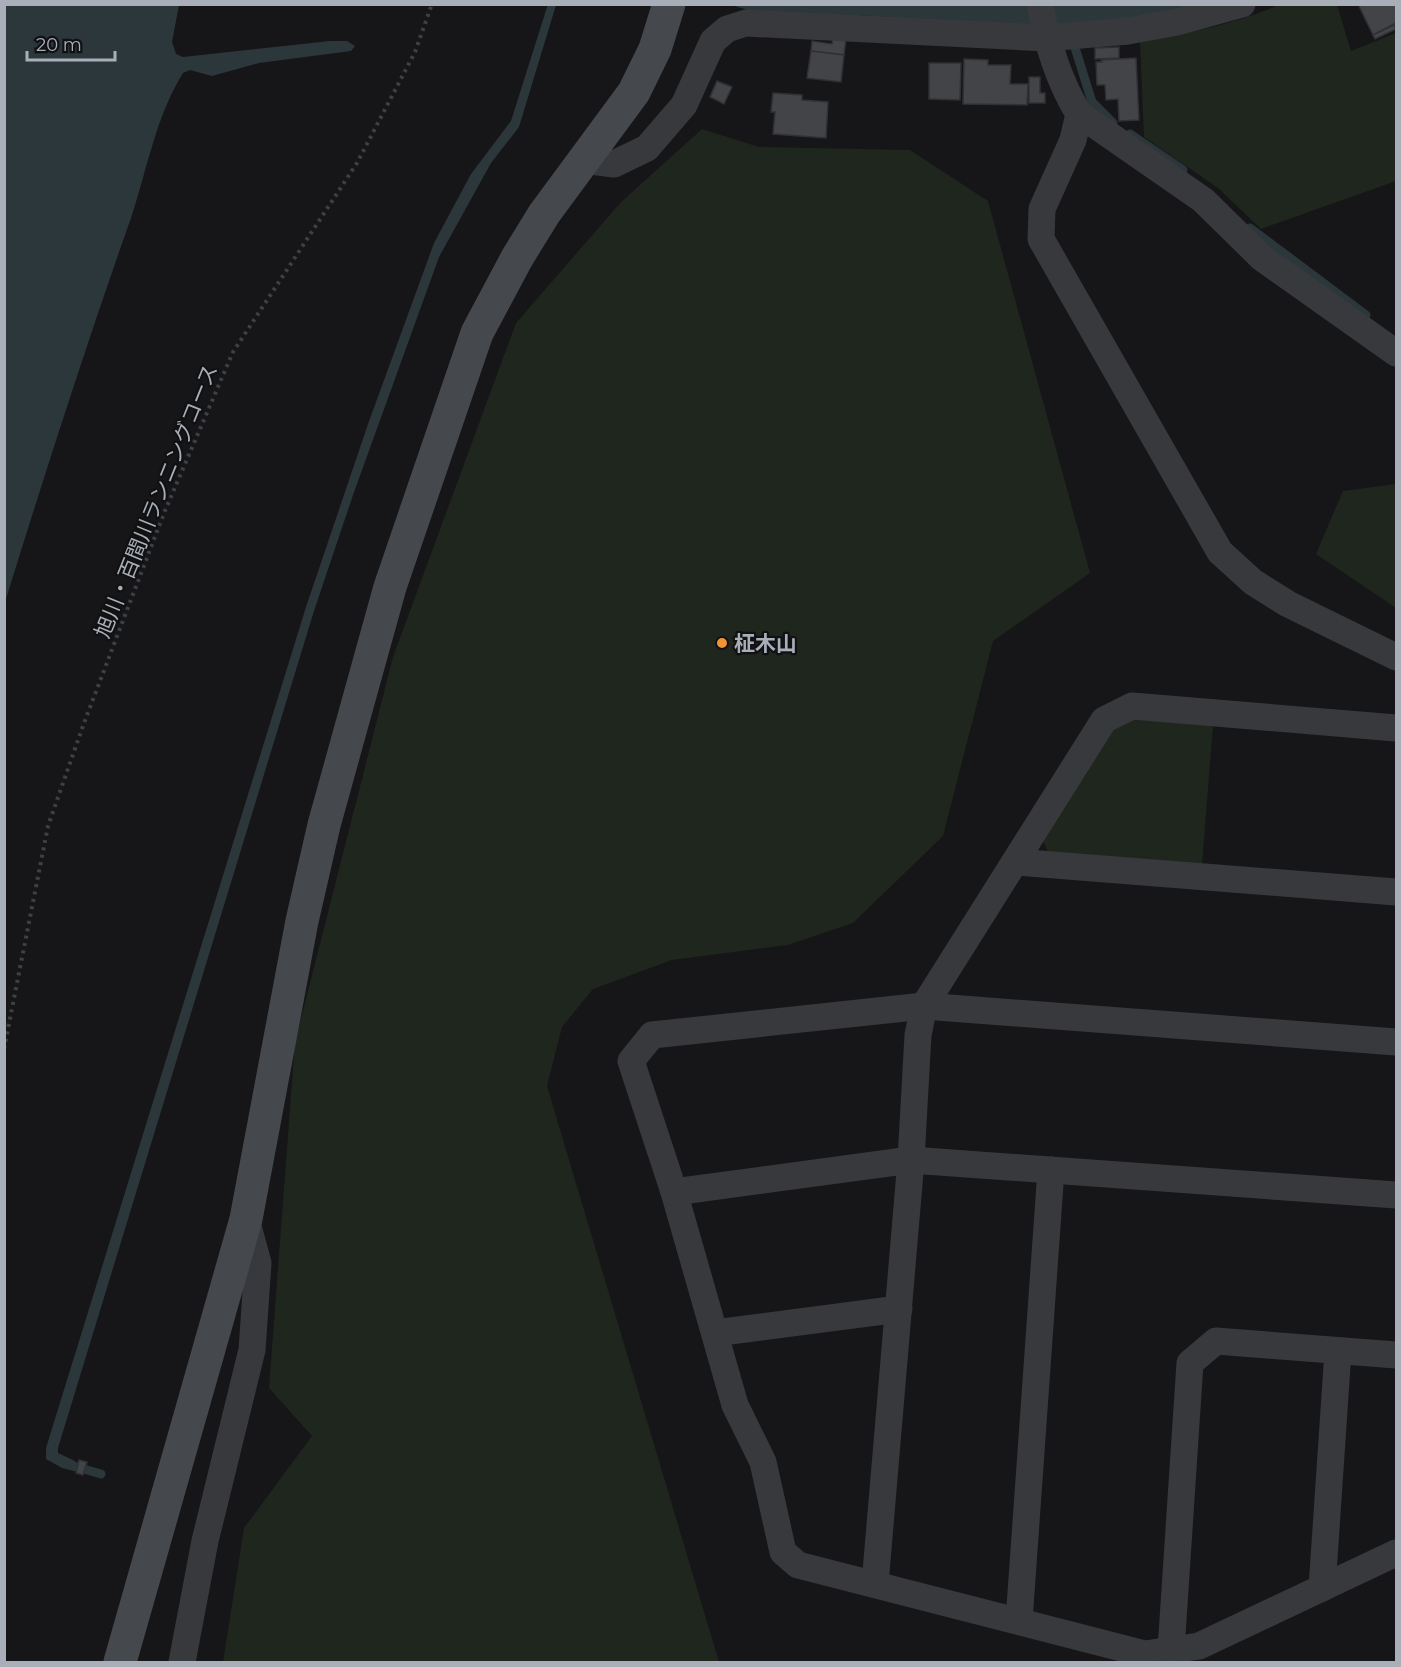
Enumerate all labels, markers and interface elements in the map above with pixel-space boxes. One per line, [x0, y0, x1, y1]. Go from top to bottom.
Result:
scale bar [27, 24, 116, 62]
text: 20 m [36, 34, 82, 56]
street label: 旭川・百間川ランニングコース [90, 361, 222, 641]
place label: 柾木山 [734, 631, 797, 656]
marker: 柾木山 [715, 636, 729, 650]

